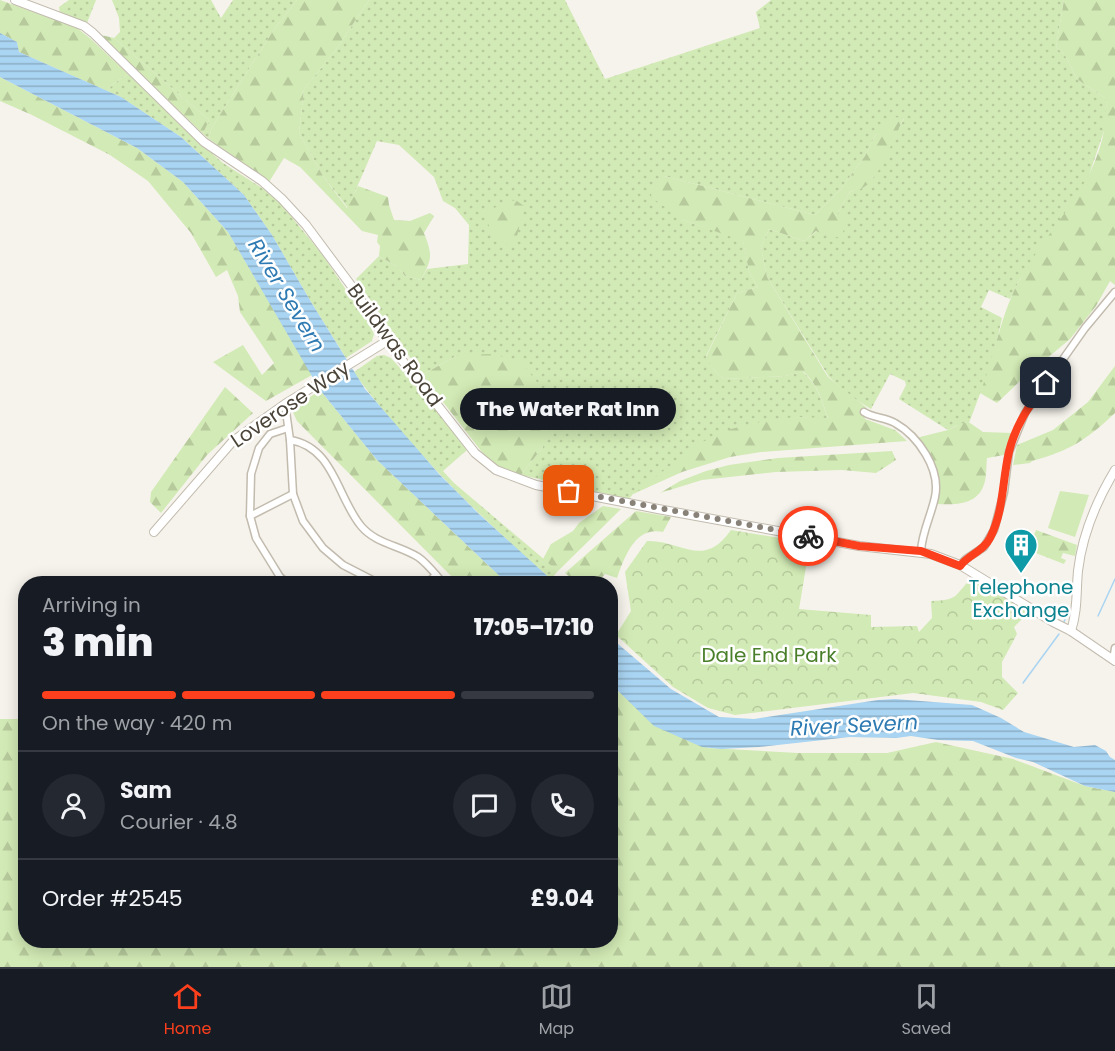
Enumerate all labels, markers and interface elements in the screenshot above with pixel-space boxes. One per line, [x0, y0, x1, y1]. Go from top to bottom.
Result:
water label: River Severn [242, 233, 332, 357]
street label: Buildwas Road [341, 278, 449, 412]
street label: Loverose Way [225, 354, 355, 454]
pin [1020, 357, 1071, 408]
icon: home [1029, 366, 1062, 399]
callout: The Water Rat Inn [461, 389, 677, 431]
text: The Water Rat Inn [476, 395, 660, 423]
pin [543, 465, 594, 516]
icon: bag [552, 474, 585, 507]
courier [778, 506, 838, 566]
icon: bike [792, 520, 825, 553]
building icon: Telephone Exchange [1003, 527, 1039, 574]
place label: Telephone Exchange [969, 573, 1073, 624]
text: Arriving in [42, 591, 141, 619]
text: 17:05–17:10 [474, 612, 594, 643]
text: 3 min [42, 615, 154, 670]
park label: Dale End Park [701, 641, 837, 669]
water label: River Severn [789, 707, 919, 743]
text: On the way · 420 m [42, 709, 232, 737]
button: person [42, 774, 105, 837]
button: chat [453, 774, 516, 837]
button: phone [531, 774, 594, 837]
text: Sam [120, 775, 172, 806]
text: Courier · 4.8 [120, 808, 238, 836]
text: Order #2545 [42, 883, 183, 914]
text: £9.04 [530, 883, 594, 914]
tab: Home [164, 980, 211, 1041]
tab: Map [539, 980, 574, 1041]
tab: Saved [901, 980, 951, 1041]

